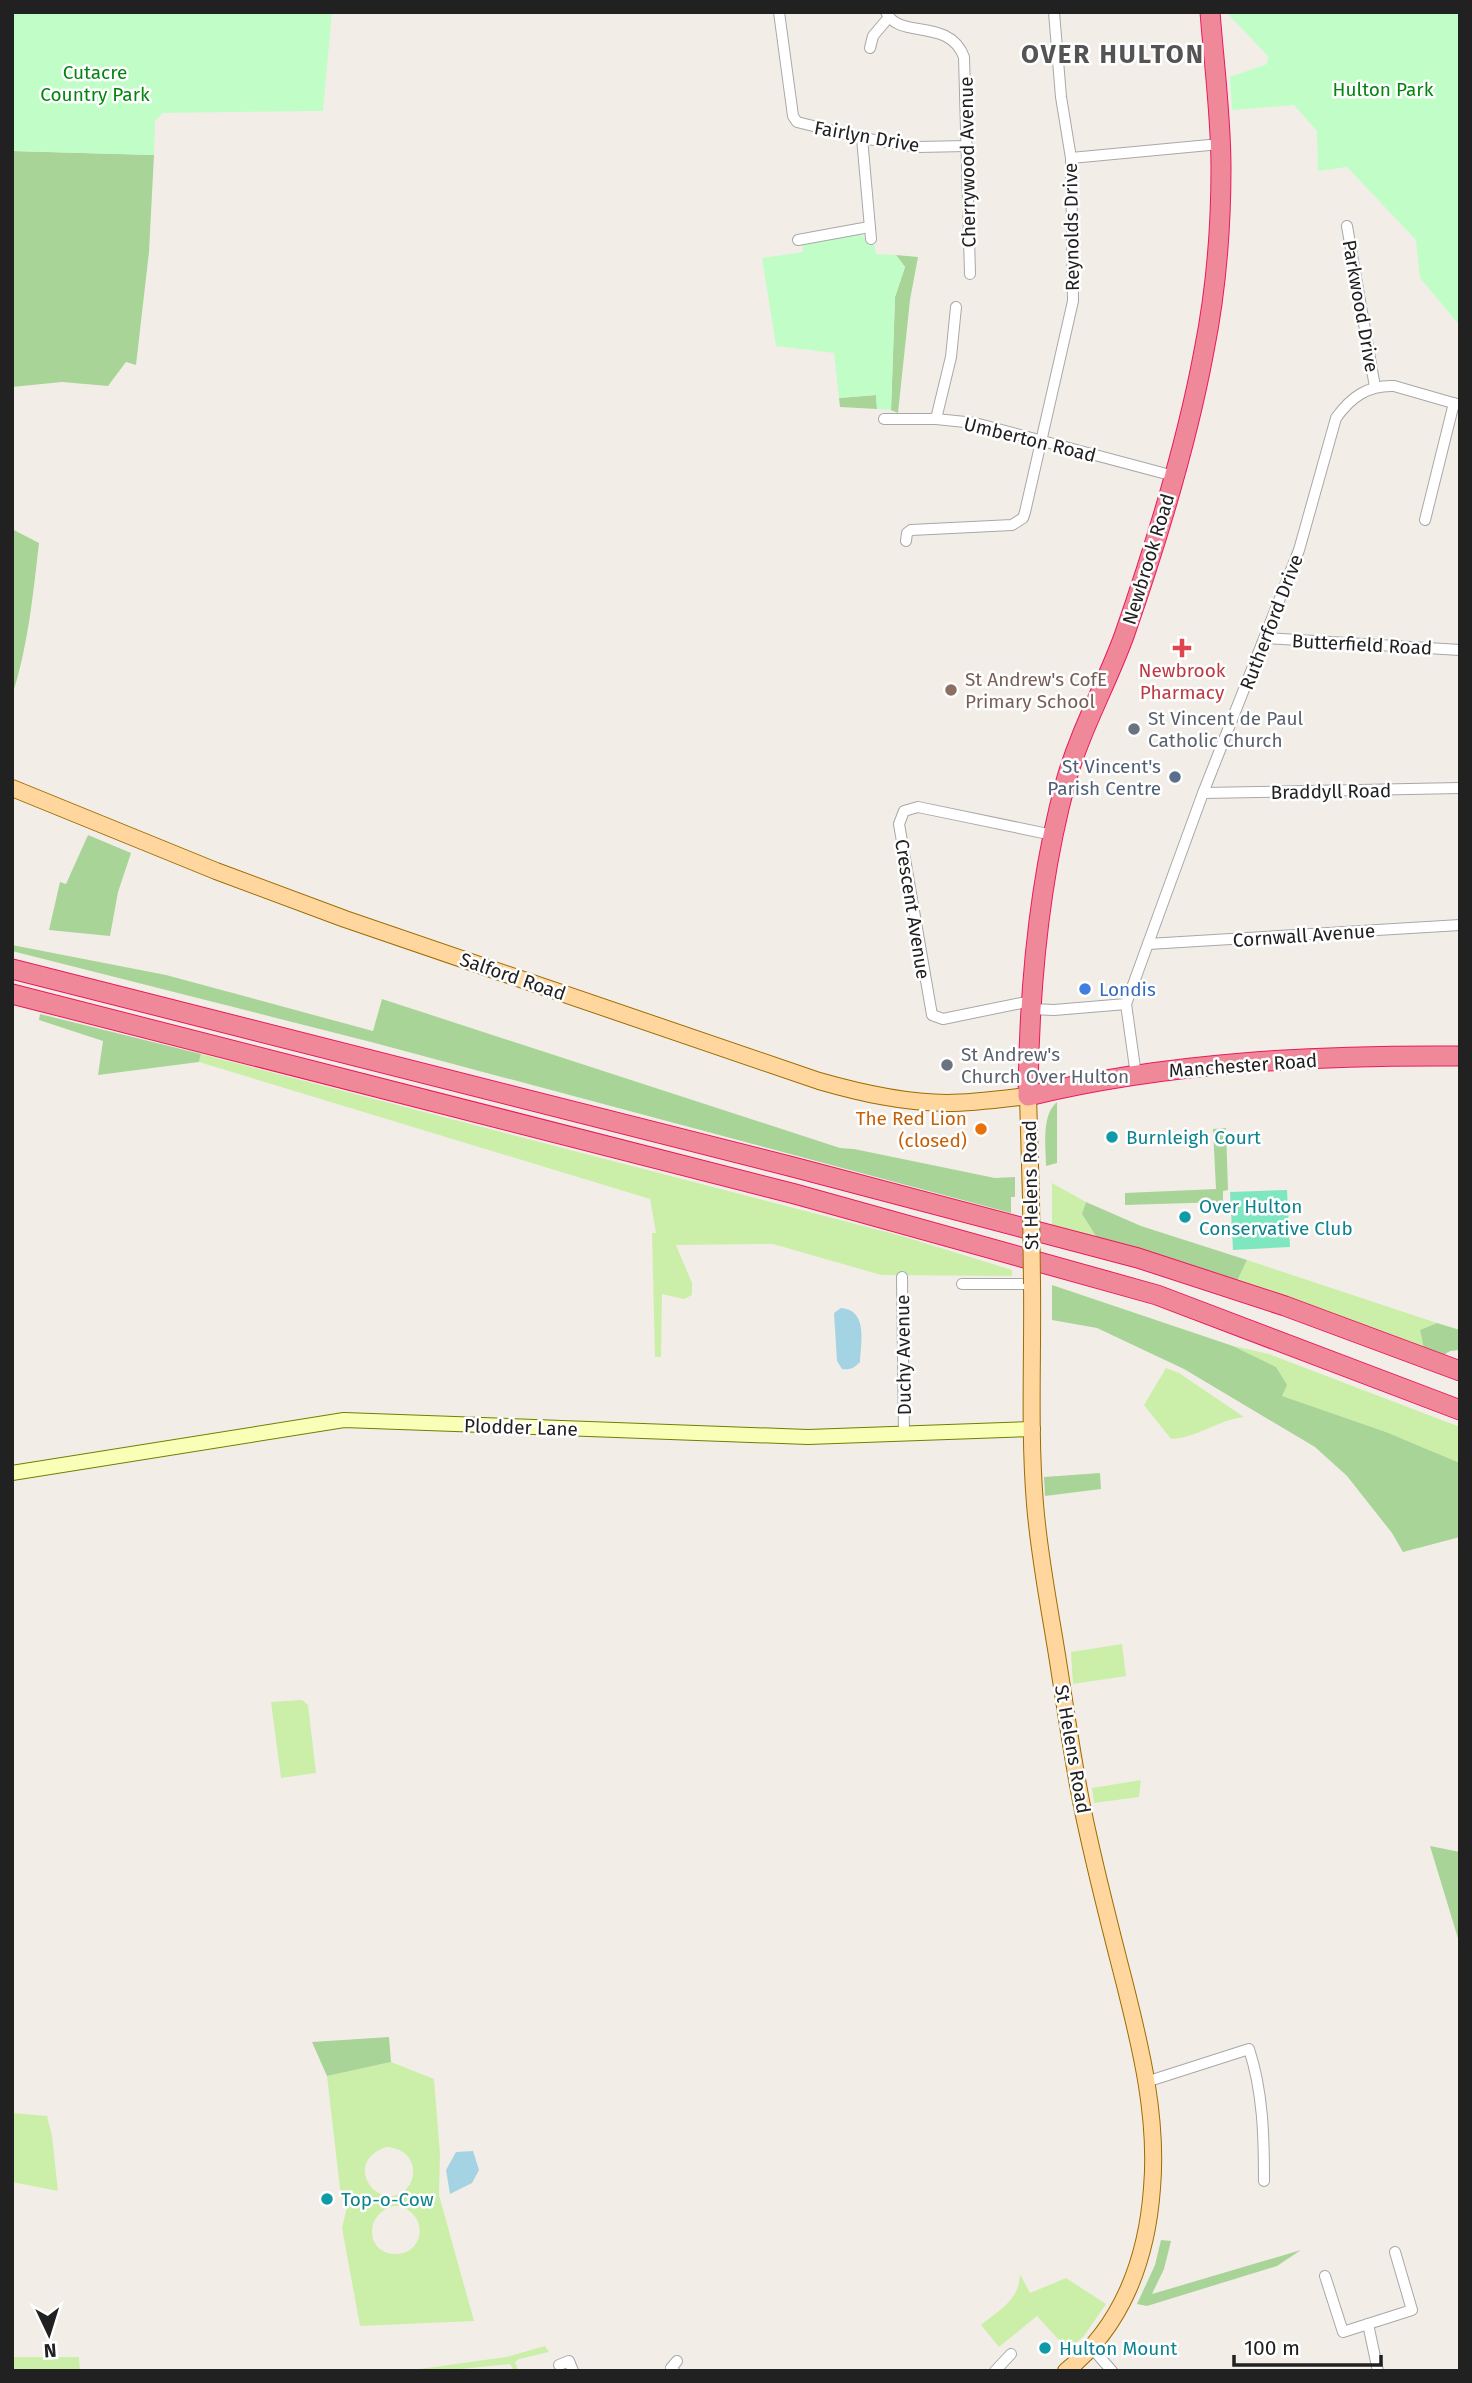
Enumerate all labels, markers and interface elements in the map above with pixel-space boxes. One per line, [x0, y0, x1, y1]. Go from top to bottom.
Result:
district label: OVER HULTON [1021, 39, 1205, 70]
park label: Cutacre Country Park [40, 61, 150, 106]
street label: Cherrywood Avenue [955, 76, 980, 248]
park label: Hulton Park [1333, 78, 1434, 101]
street label: Fairlyn Drive [812, 116, 921, 157]
street label: Reynolds Drive [1059, 163, 1084, 291]
street label: Parkwood Drive [1338, 238, 1383, 374]
street label: Umberton Road [961, 412, 1098, 467]
street label: Newbrook Road [1118, 491, 1179, 627]
street label: Rutherford Drive [1235, 551, 1308, 693]
street label: Butterfield Road [1291, 629, 1433, 660]
marker: Newbrook Pharmacy [1174, 640, 1190, 656]
place label: Newbrook Pharmacy [1139, 659, 1226, 704]
place label: St Andrew's CofE Primary School [965, 668, 1107, 713]
marker: St Andrew's CofE Primary School [943, 682, 959, 698]
place label: St Vincent de Paul Catholic Church [1148, 707, 1304, 752]
marker: St Vincent de Paul Catholic Church [1126, 721, 1142, 737]
place label: St Vincent's Parish Centre [1047, 755, 1161, 800]
marker: St Vincent's Parish Centre [1167, 769, 1183, 785]
street label: Braddyll Road [1271, 779, 1392, 804]
street label: Crescent Avenue [890, 837, 935, 981]
street label: Cornwall Avenue [1232, 919, 1376, 952]
street label: Salford Road [457, 948, 569, 1005]
place label: Londis [1099, 978, 1156, 1001]
marker: Londis [1077, 981, 1093, 997]
place label: St Andrew's Church Over Hulton [961, 1043, 1129, 1088]
street label: Manchester Road [1168, 1049, 1318, 1082]
marker: St Andrew's Church Over Hulton [939, 1057, 955, 1073]
place label: The Red Lion (closed) [856, 1107, 967, 1152]
street label: St Helens Road [1018, 1120, 1043, 1250]
marker: The Red Lion (closed) [973, 1121, 989, 1137]
place label: Burnleigh Court [1126, 1126, 1261, 1149]
marker: Burnleigh Court [1104, 1129, 1120, 1145]
place label: Over Hulton Conservative Club [1199, 1195, 1353, 1240]
marker: Over Hulton Conservative Club [1177, 1209, 1193, 1225]
street label: Duchy Avenue [891, 1294, 916, 1416]
street label: Plodder Lane [464, 1414, 578, 1441]
street label: St Helens Road [1050, 1683, 1095, 1815]
place label: Top-o-Cow [341, 2188, 434, 2211]
marker: Top-o-Cow [319, 2191, 335, 2207]
north arrow [14, 2299, 84, 2369]
scale bar [1234, 2324, 1381, 2368]
text: 100 m [1244, 2335, 1300, 2361]
place label: Hulton Mount [1059, 2337, 1177, 2360]
text: N [43, 2339, 57, 2362]
marker: Hulton Mount [1037, 2340, 1053, 2356]

